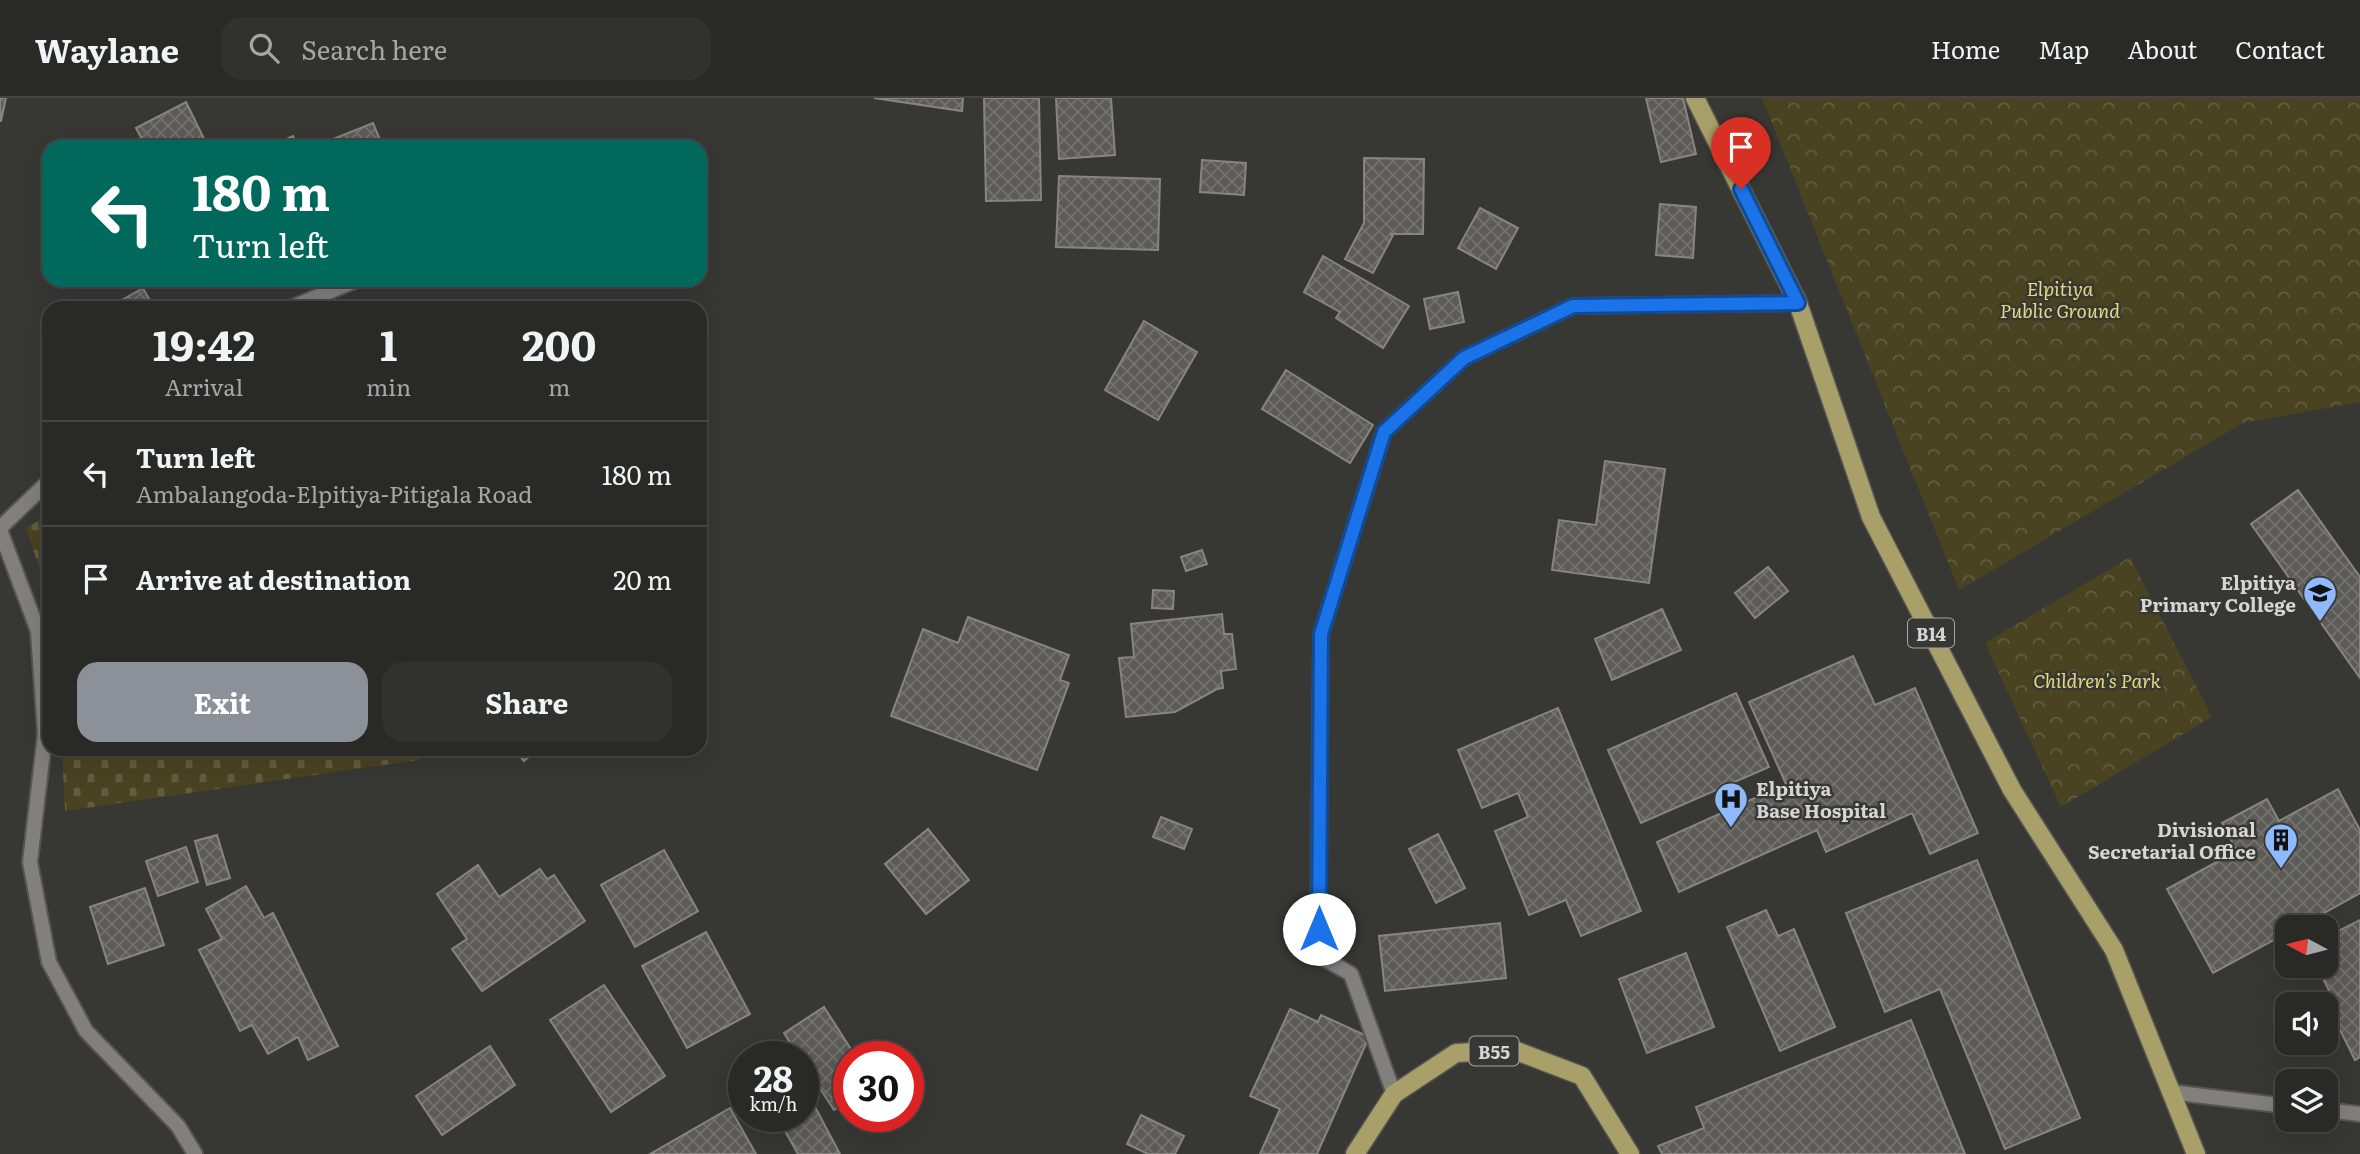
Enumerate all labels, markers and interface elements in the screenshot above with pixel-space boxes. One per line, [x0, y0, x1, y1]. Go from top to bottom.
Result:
search box [221, 17, 711, 80]
text: Waylane [35, 24, 179, 73]
icon: search [245, 29, 283, 67]
text: Search here [301, 29, 447, 68]
text: Home [1931, 31, 2000, 66]
text: Map [2038, 31, 2089, 66]
text: About [2127, 31, 2197, 66]
text: Contact [2235, 31, 2325, 66]
pin [1711, 117, 1771, 189]
icon: arrive [1722, 128, 1760, 166]
text: 180 m [192, 153, 330, 226]
icon: left [77, 168, 168, 259]
text: Turn left [192, 220, 329, 268]
park label: Elpitiya Public Ground [2000, 274, 2120, 324]
text: 19:42 [153, 312, 255, 374]
text: 1 [380, 312, 397, 374]
text: 200 [522, 312, 596, 374]
text: Arrival [165, 369, 243, 403]
text: min [366, 369, 411, 403]
text: m [548, 369, 570, 403]
text: Turn left [136, 437, 255, 476]
text: 180 m [602, 454, 672, 493]
icon: left [77, 455, 115, 493]
text: Ambalangoda-Elpitiya-Pitigala Road [136, 476, 532, 510]
text: Arrive at destination [136, 559, 411, 598]
text: 20 m [613, 559, 672, 598]
icon: arrive [77, 560, 115, 598]
place label: Elpitiya Primary College [2140, 568, 2296, 618]
school or university icon: Elpitiya Primary College [2301, 574, 2339, 623]
road number: B14 [1908, 618, 1954, 648]
button: Exit [77, 662, 368, 742]
button: Share [382, 662, 672, 742]
park label: Children's Park [2033, 666, 2161, 694]
place label: Elpitiya Base Hospital [1756, 774, 1886, 824]
hospital icon: Elpitiya Base Hospital [1712, 780, 1750, 829]
place label: Divisional Secretarial Office [2088, 815, 2256, 865]
building icon: Divisional Secretarial Office [2262, 821, 2300, 870]
position arrow [1282, 892, 1356, 966]
north arrow [2275, 915, 2338, 978]
map controls [2275, 915, 2338, 1132]
button: sound [2275, 992, 2338, 1055]
road number: B55 [1470, 1036, 1518, 1066]
speed limit sign: 30 [833, 1041, 924, 1132]
text: 28 [754, 1051, 793, 1103]
button: layers [2275, 1069, 2338, 1132]
text: km/h [750, 1090, 797, 1117]

